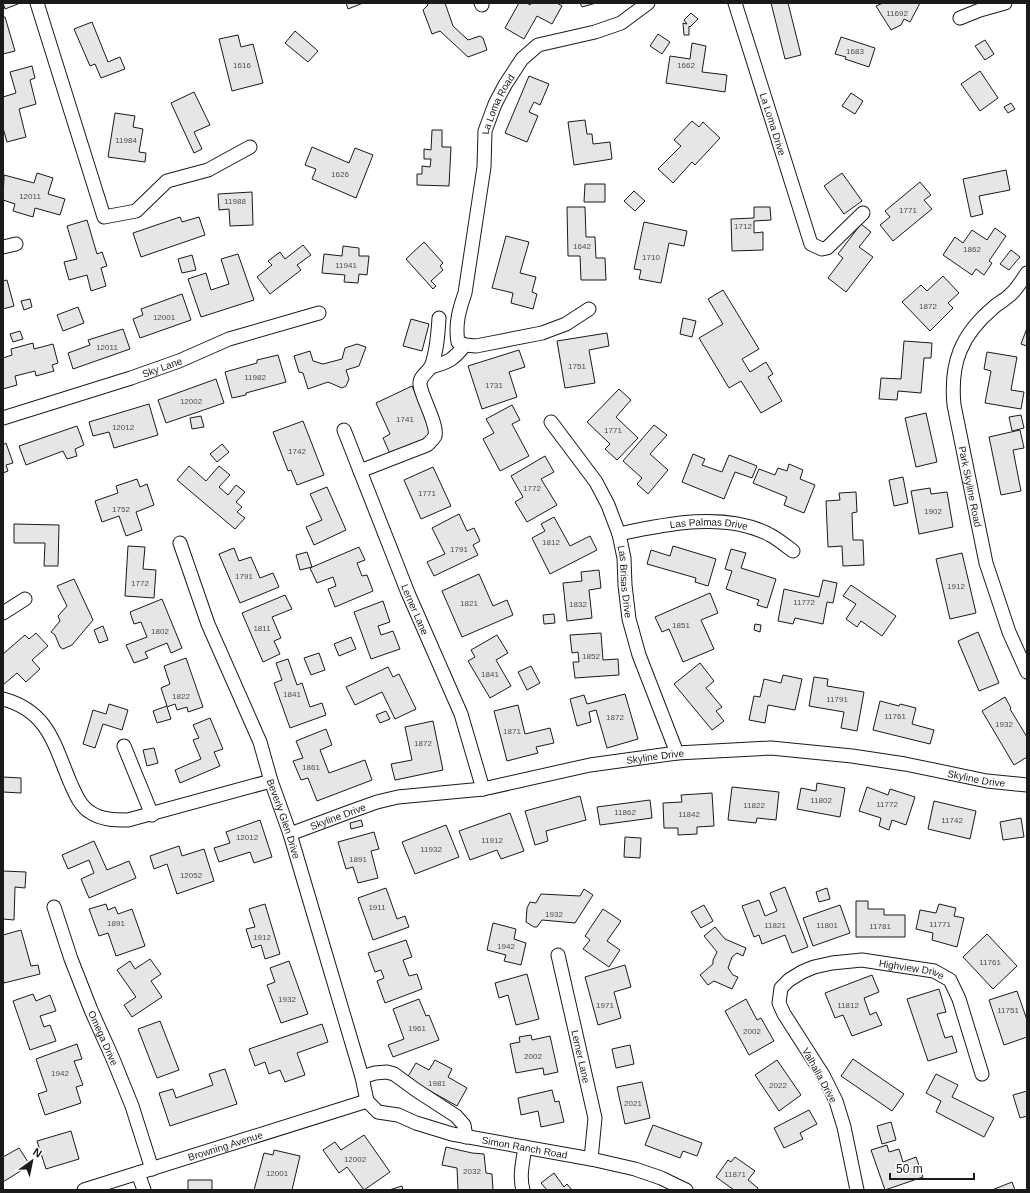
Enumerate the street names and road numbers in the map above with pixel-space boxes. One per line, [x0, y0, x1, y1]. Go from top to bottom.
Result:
street label: La Loma Road [480, 72, 517, 135]
street label: La Loma Drive [758, 92, 788, 157]
street label: Sky Lane [141, 355, 184, 380]
street label: Park Skyline Road [956, 445, 984, 528]
street label: Las Palmas Drive [669, 516, 749, 532]
street label: Las Brisas Drive [615, 544, 634, 619]
street label: Lerner Lane [399, 583, 431, 637]
street label: Skyline Drive [625, 748, 685, 766]
street label: Skyline Drive [946, 768, 1006, 789]
street label: Beverly Glen Drive [265, 778, 302, 860]
street label: Skyline Drive [309, 801, 368, 832]
street label: Highview Drive [878, 958, 947, 982]
street label: Omega Drive [86, 1009, 120, 1067]
street label: Lerner Lane [569, 1029, 592, 1084]
street label: Valhalla Drive [800, 1046, 839, 1105]
street label: Browning Avenue [187, 1129, 264, 1163]
street label: Simon Ranch Road [481, 1134, 568, 1161]

